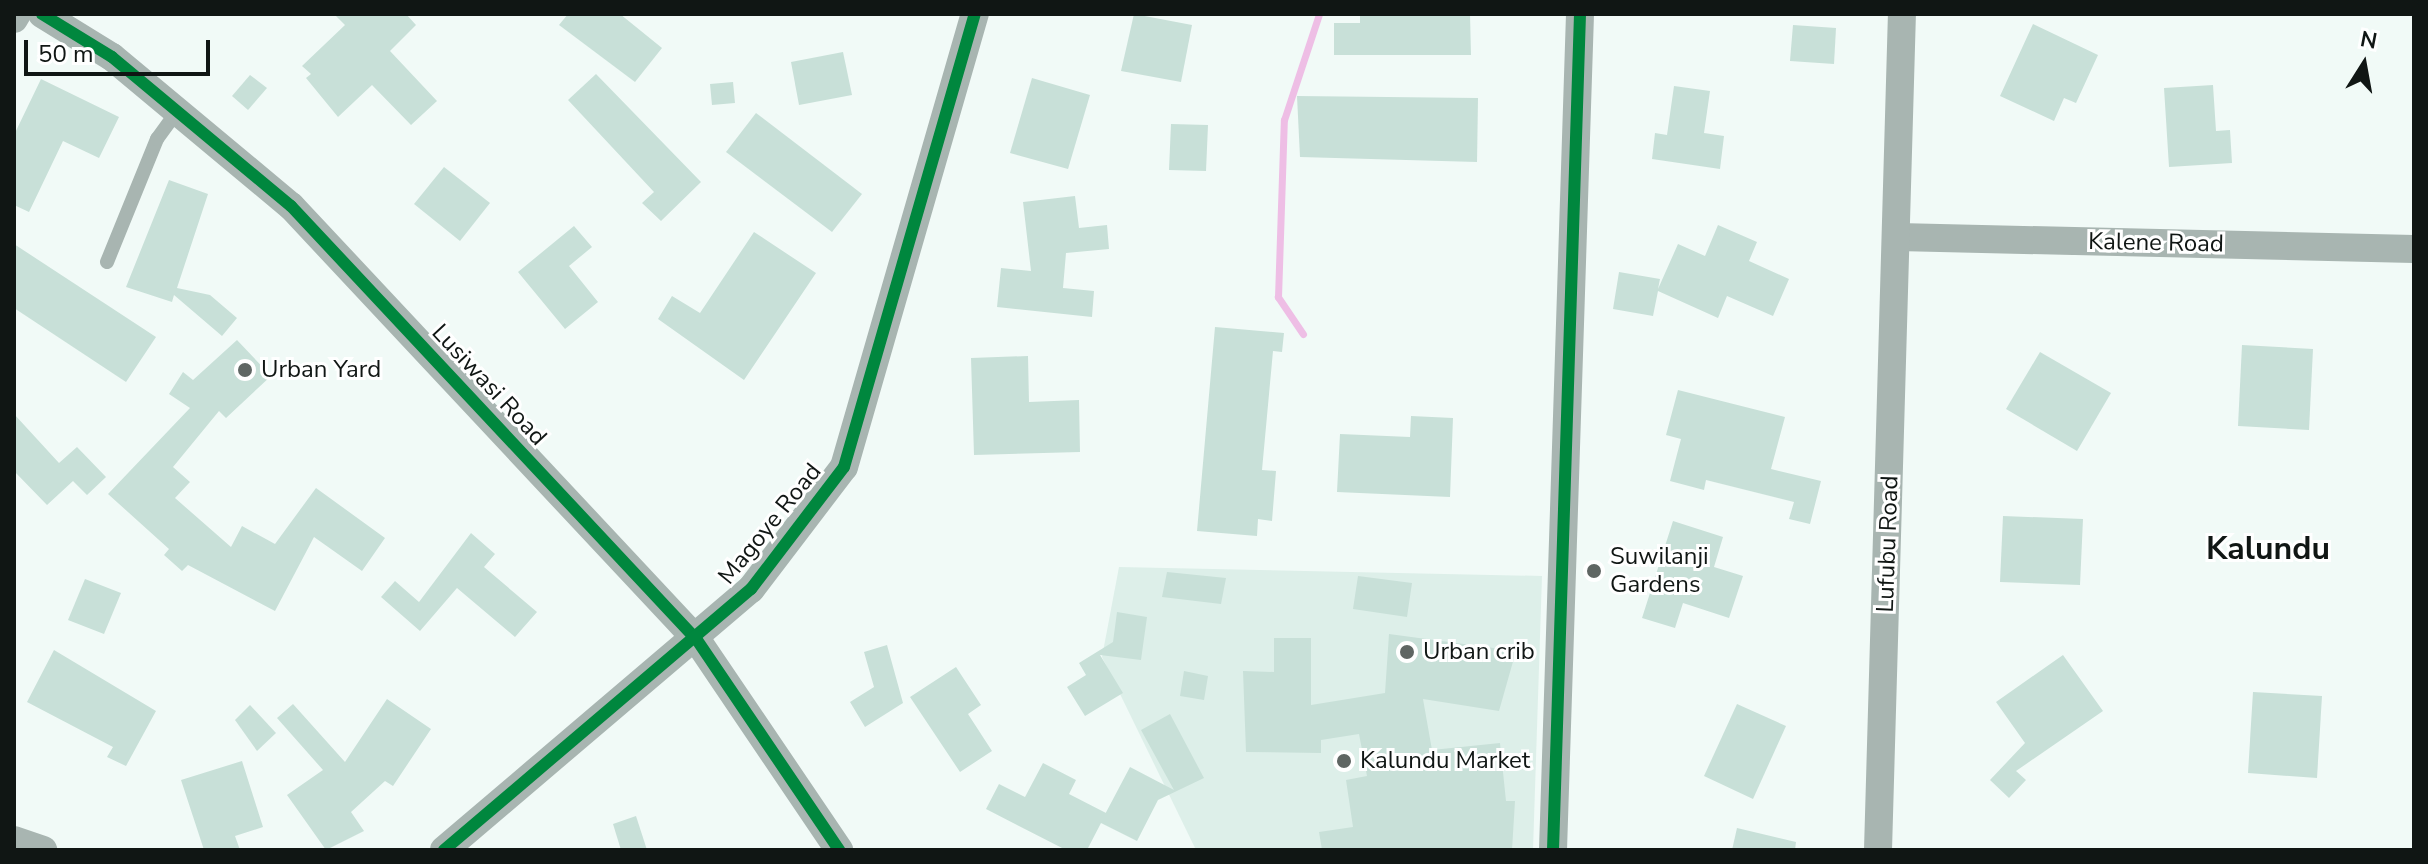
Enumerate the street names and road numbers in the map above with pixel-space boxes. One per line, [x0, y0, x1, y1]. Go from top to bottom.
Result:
street label: Kalene Road [2088, 227, 2224, 259]
street label: Lusiwasi Road [426, 318, 552, 452]
street label: Magoye Road [712, 458, 828, 590]
street label: Lufubu Road [1871, 475, 1905, 613]

